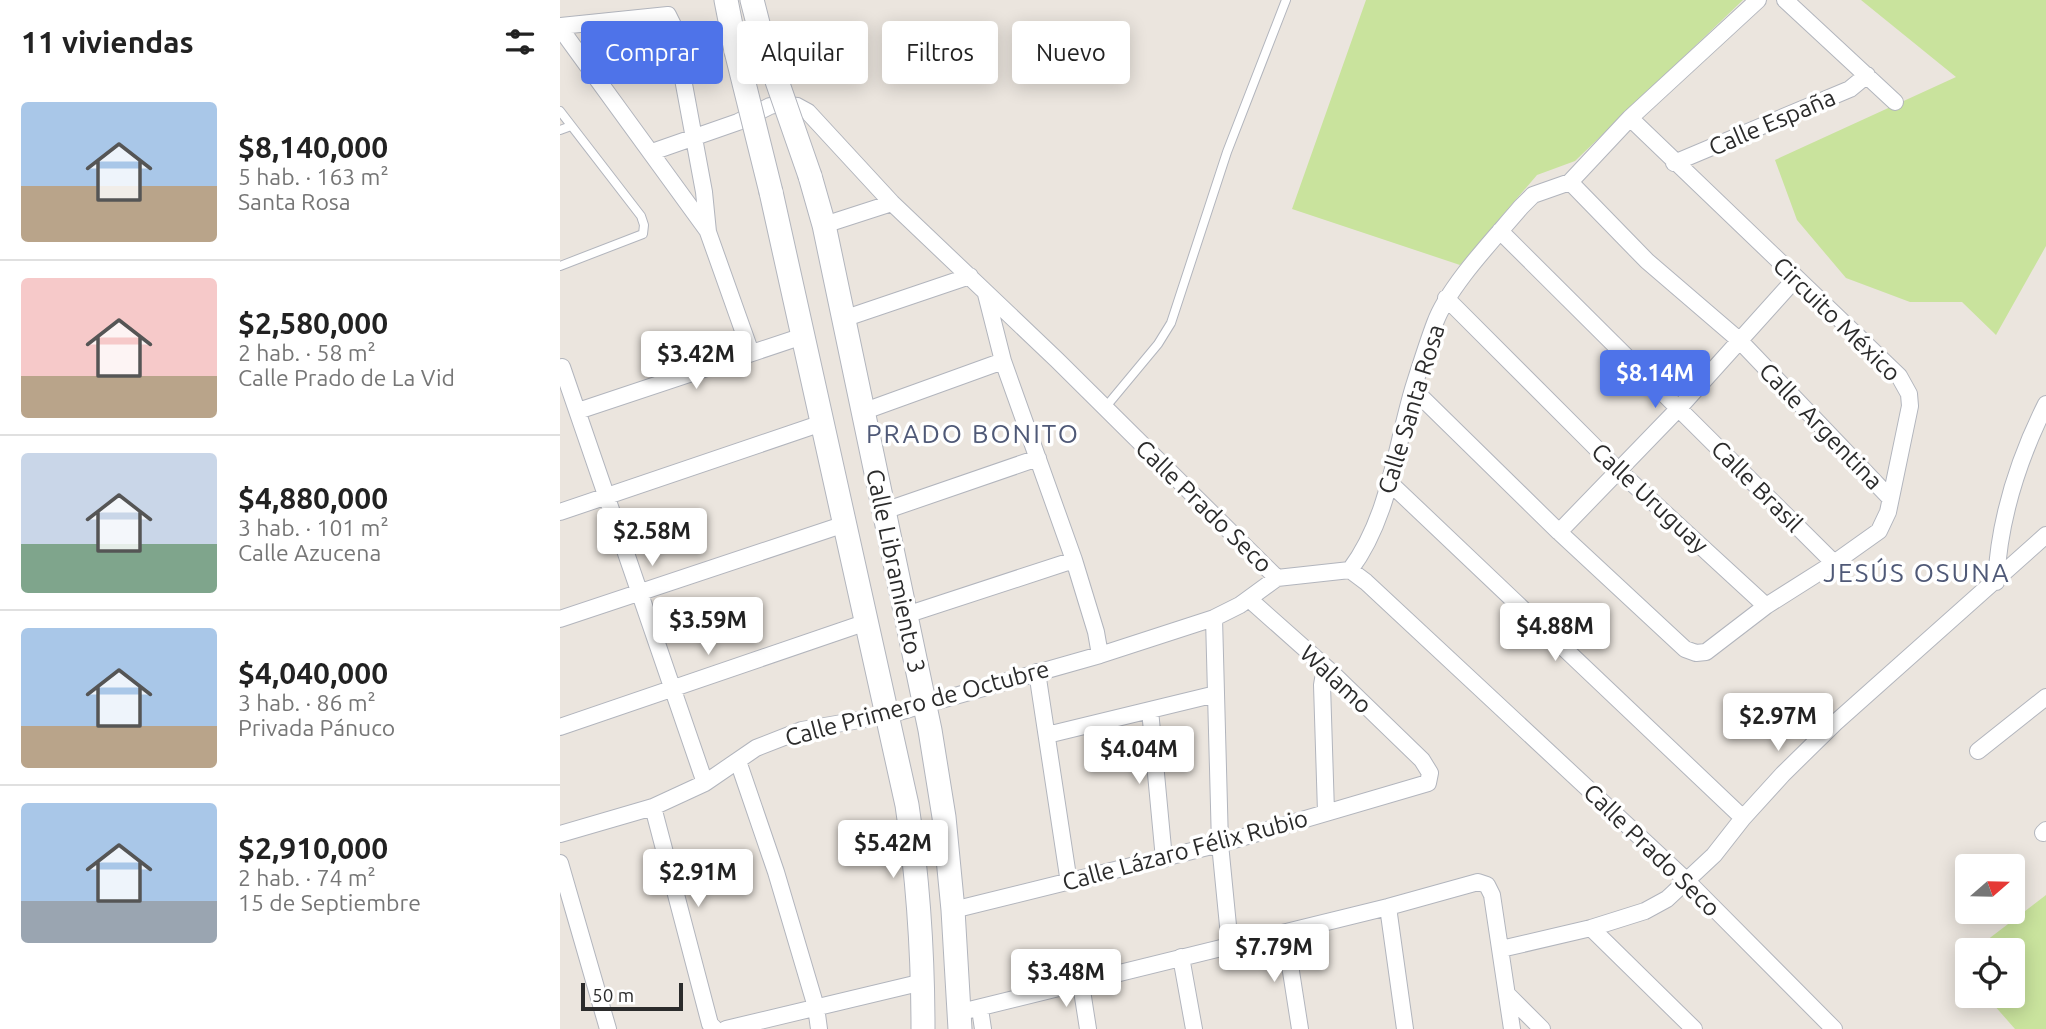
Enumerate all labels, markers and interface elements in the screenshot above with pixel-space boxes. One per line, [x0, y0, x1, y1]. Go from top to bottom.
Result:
chip: Comprar [581, 21, 723, 84]
chip: Alquilar [737, 21, 868, 84]
chip: Filtros [882, 21, 998, 84]
chip: Nuevo [1012, 21, 1130, 84]
icon: filters [501, 23, 539, 61]
text: 11 viviendas [21, 25, 194, 59]
street label: Calle España [1705, 83, 1839, 161]
icon: home [77, 130, 161, 214]
text: $8,140,000 [238, 130, 388, 164]
text: 5 hab. · 163 m² [238, 164, 389, 189]
text: Santa Rosa [238, 189, 351, 214]
street label: Circuito México [1768, 251, 1906, 387]
icon: home [77, 306, 161, 390]
text: $2,580,000 [238, 306, 388, 340]
street label: Calle Santa Rosa [1372, 321, 1450, 497]
pin: $3.42M [639, 332, 753, 391]
text: 2 hab. · 58 m² [238, 340, 376, 365]
text: $3.42M [657, 341, 735, 366]
pin: $8.14M [1598, 350, 1712, 410]
street label: Calle Argentina [1754, 357, 1888, 495]
text: $8.14M [1616, 360, 1694, 385]
text: Calle Prado de La Vid [238, 365, 455, 390]
district label: PRADO BONITO [866, 419, 1080, 448]
street label: Calle Prado Seco [1130, 434, 1278, 578]
street label: Calle Brasil [1706, 435, 1808, 537]
street label: Calle Uruguay [1586, 437, 1714, 559]
street label: Calle Libramiento 3 [861, 467, 931, 675]
icon: home [77, 481, 161, 565]
text: $4,880,000 [238, 481, 388, 515]
pin: $2.58M [595, 508, 709, 568]
text: 3 hab. · 101 m² [238, 515, 389, 540]
text: $2.58M [613, 518, 691, 543]
text: Calle Azucena [238, 540, 381, 565]
district label: JESÚS OSUNA [1823, 557, 2011, 587]
pin: $3.59M [651, 598, 765, 657]
pin: $4.88M [1498, 604, 1612, 663]
text: $3.59M [669, 607, 747, 632]
text: $4.88M [1516, 613, 1594, 638]
street label: Walamo [1295, 639, 1377, 719]
street label: Calle Primero de Octubre [782, 655, 1052, 751]
icon: home [77, 656, 161, 740]
text: $4,040,000 [238, 656, 388, 690]
text: 3 hab. · 86 m² [238, 690, 376, 715]
pin: $2.97M [1721, 694, 1835, 753]
text: $2.97M [1739, 703, 1817, 728]
text: Privada Pánuco [238, 715, 395, 740]
pin: $4.04M [1082, 726, 1196, 786]
text: $4.04M [1100, 736, 1178, 761]
street label: Calle Prado Seco [1578, 778, 1726, 922]
street label: Calle Lázaro Félix Rubio [1059, 804, 1311, 896]
pin: $5.42M [836, 820, 950, 880]
text: $5.42M [854, 830, 932, 855]
icon: home [77, 831, 161, 915]
text: $2,910,000 [238, 831, 388, 865]
pin: $2.91M [641, 850, 755, 909]
north arrow [1955, 854, 2025, 924]
map controls [1955, 854, 2025, 1008]
text: $2.91M [659, 859, 737, 884]
text: 2 hab. · 74 m² [238, 865, 376, 890]
text: 15 de Septiembre [238, 890, 421, 915]
pin: $7.79M [1217, 925, 1331, 984]
text: $7.79M [1235, 934, 1313, 959]
button: locate [1955, 938, 2025, 1008]
pin: $3.48M [1009, 950, 1123, 1009]
text: $3.48M [1027, 959, 1105, 984]
scale bar [581, 980, 682, 1012]
text: 50 m [592, 984, 634, 1006]

